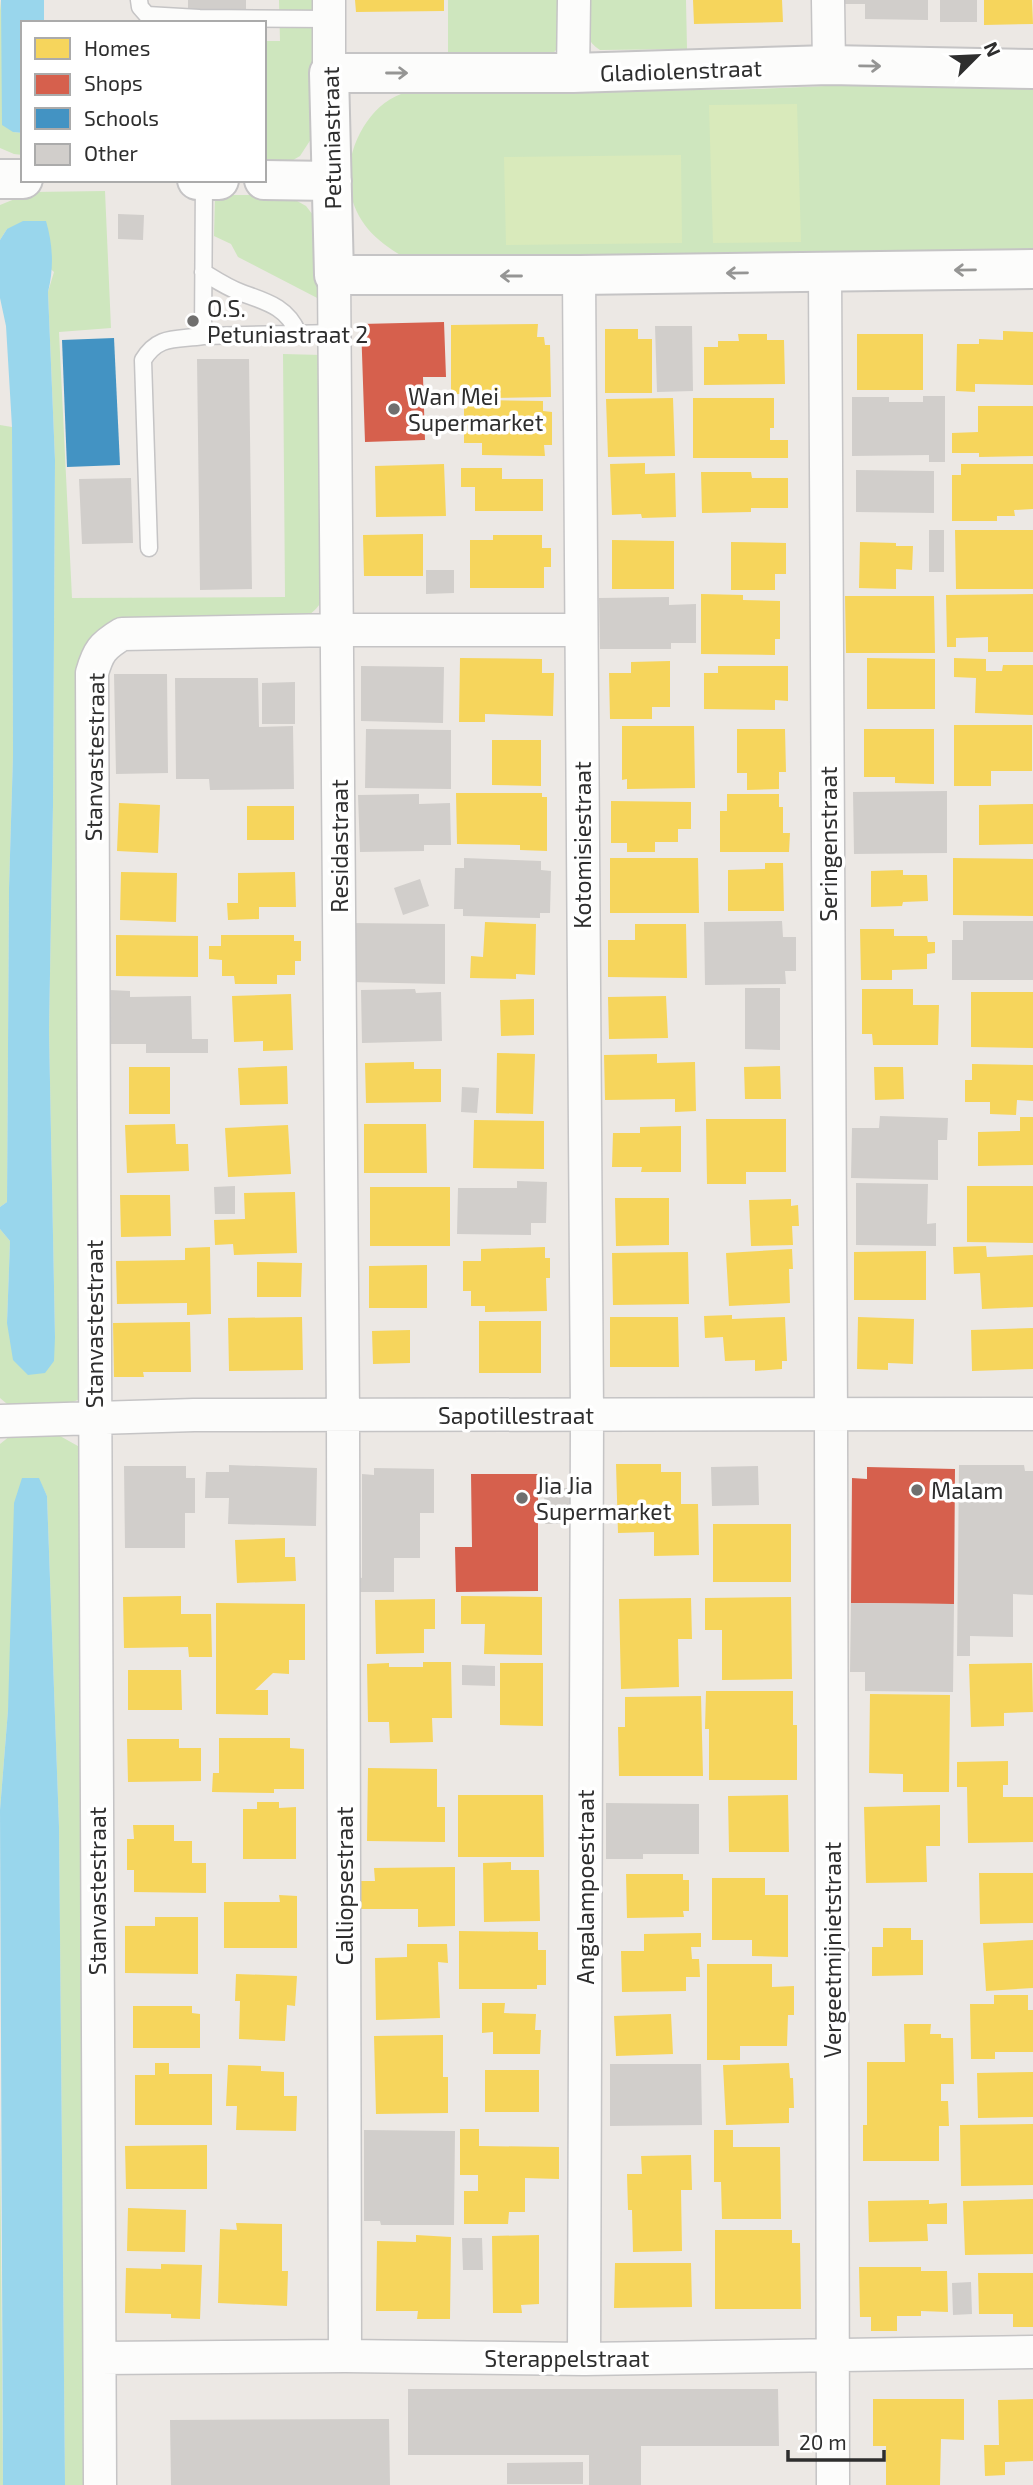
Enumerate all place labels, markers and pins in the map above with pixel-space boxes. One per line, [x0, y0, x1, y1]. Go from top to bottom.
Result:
place label: O.S. Petuniastraat 2 [207, 294, 368, 348]
marker: O.S. Petuniastraat 2 [185, 313, 201, 329]
place label: Wan Mei Supermarket [408, 382, 544, 436]
marker: Wan Mei Supermarket [386, 401, 402, 417]
place label: Jia Jia Supermarket [536, 1471, 672, 1525]
place label: Malam [931, 1476, 1003, 1504]
marker: Malam [909, 1482, 925, 1498]
marker: Jia Jia Supermarket [514, 1490, 530, 1506]

